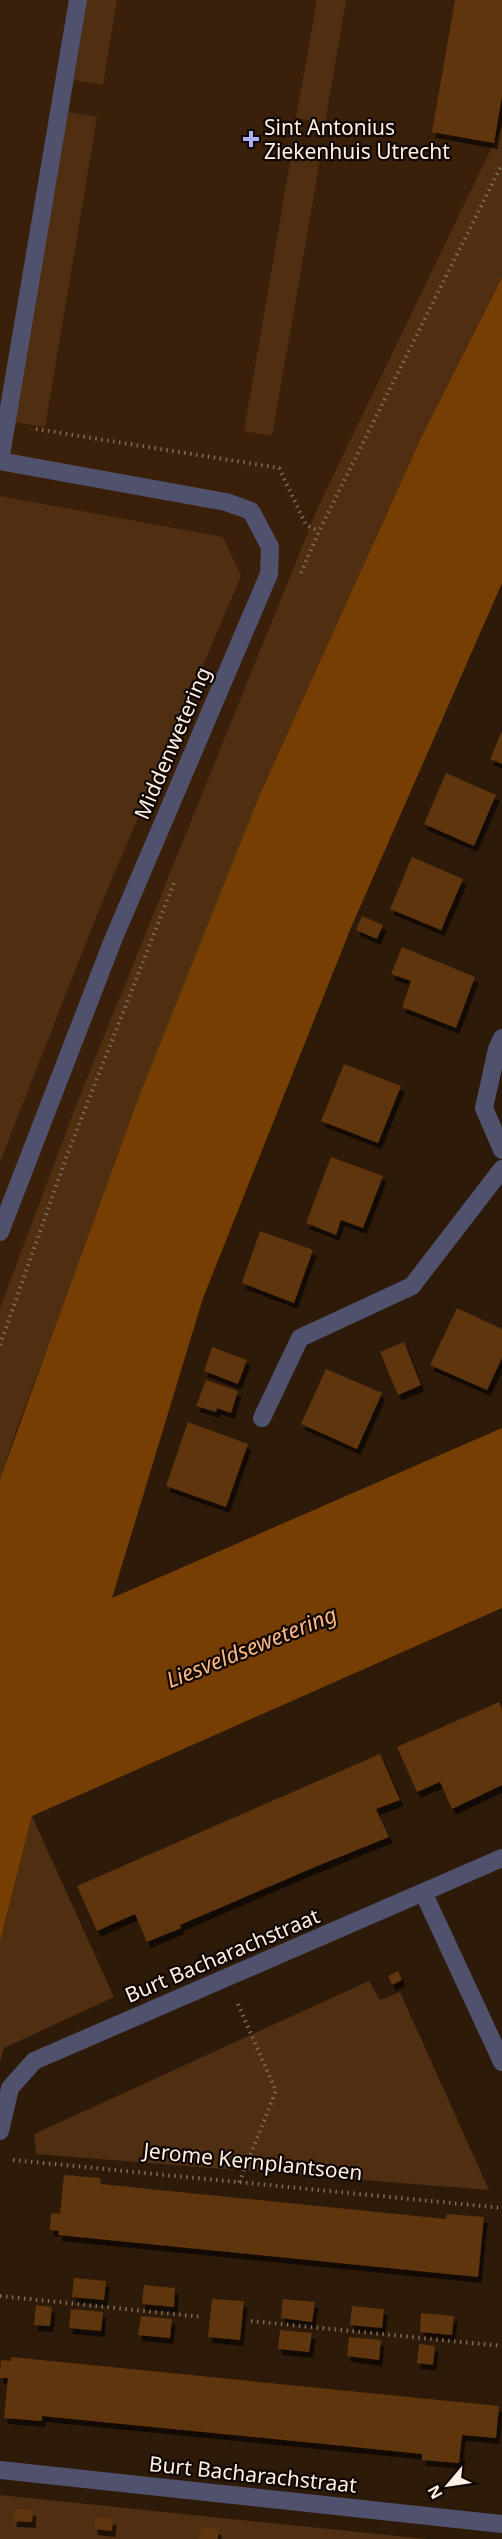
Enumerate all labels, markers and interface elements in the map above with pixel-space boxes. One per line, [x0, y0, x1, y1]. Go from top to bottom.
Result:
place label: Sint Antonius Ziekenhuis Utrecht [264, 113, 450, 165]
marker: Sint Antonius Ziekenhuis Utrecht [242, 130, 260, 148]
street label: Middenwetering [127, 663, 217, 823]
water label: Liesveldsewetering [161, 1598, 341, 1694]
street label: Burt Bacharachstraat [120, 1901, 324, 2009]
street label: Jerome Kernplantsoen [140, 2135, 364, 2186]
street label: Burt Bacharachstraat [148, 2449, 359, 2499]
north arrow [418, 2455, 478, 2515]
text: N [422, 2481, 448, 2503]

